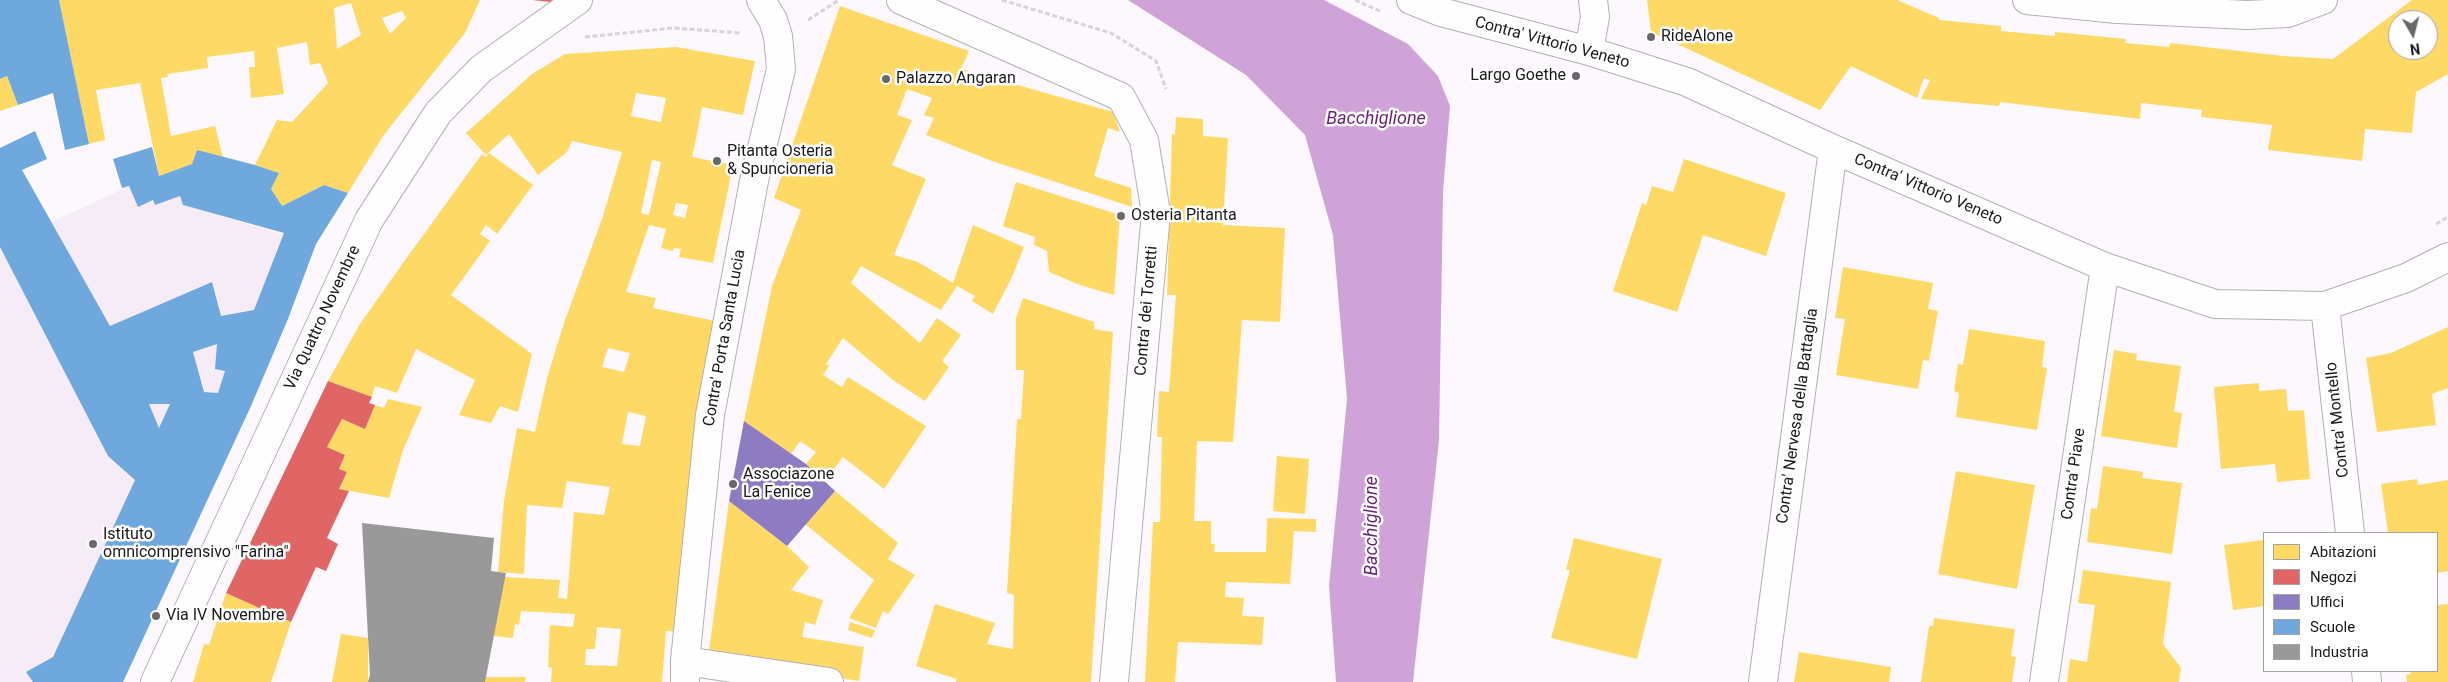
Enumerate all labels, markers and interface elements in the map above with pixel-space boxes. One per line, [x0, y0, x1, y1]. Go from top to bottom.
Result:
north arrow [2388, 10, 2438, 60]
street label: Contra' Vittorio Veneto [1473, 13, 1631, 73]
place label: RideAlone [1661, 27, 1733, 47]
marker: RideAlone [1645, 31, 1657, 43]
text: N [2409, 40, 2421, 57]
place label: Largo Goethe [1470, 66, 1566, 86]
place label: Palazzo Angaran [896, 69, 1016, 89]
marker: Largo Goethe [1570, 70, 1582, 82]
marker: Palazzo Angaran [880, 73, 892, 85]
water label: Bacchiglione [1326, 108, 1426, 130]
place label: Pitanta Osteria & Spuncioneria [727, 142, 834, 180]
street label: Contra' Vittorio Veneto [1851, 150, 2005, 230]
marker: Pitanta Osteria & Spuncioneria [711, 155, 723, 167]
place label: Osteria Pitanta [1131, 206, 1237, 226]
marker: Osteria Pitanta [1115, 210, 1127, 222]
street label: Via Quattro Novembre [281, 243, 365, 393]
street label: Contra' dei Torretti [1132, 245, 1162, 377]
street label: Contra' Porta Santa Lucia [700, 248, 750, 428]
street label: Contra' Nervesa della Battaglia [1773, 307, 1823, 525]
street label: Contra' Montello [2322, 361, 2354, 479]
street label: Contra' Piave [2058, 427, 2090, 521]
place label: Associazone La Fenice [743, 465, 834, 503]
water label: Bacchiglione [1361, 476, 1383, 576]
marker: Associazone La Fenice [727, 478, 739, 490]
place label: Istituto omnicomprensivo "Farina" [103, 525, 289, 563]
legend [2263, 532, 2438, 672]
marker: Istituto omnicomprensivo "Farina" [87, 538, 99, 550]
text: Abitazioni [2310, 543, 2377, 561]
text: Negozi [2310, 568, 2357, 586]
text: Uffici [2310, 593, 2344, 611]
place label: Via IV Novembre [166, 606, 285, 626]
marker: Via IV Novembre [150, 610, 162, 622]
text: Scuole [2310, 618, 2355, 636]
text: Industria [2310, 643, 2369, 661]

